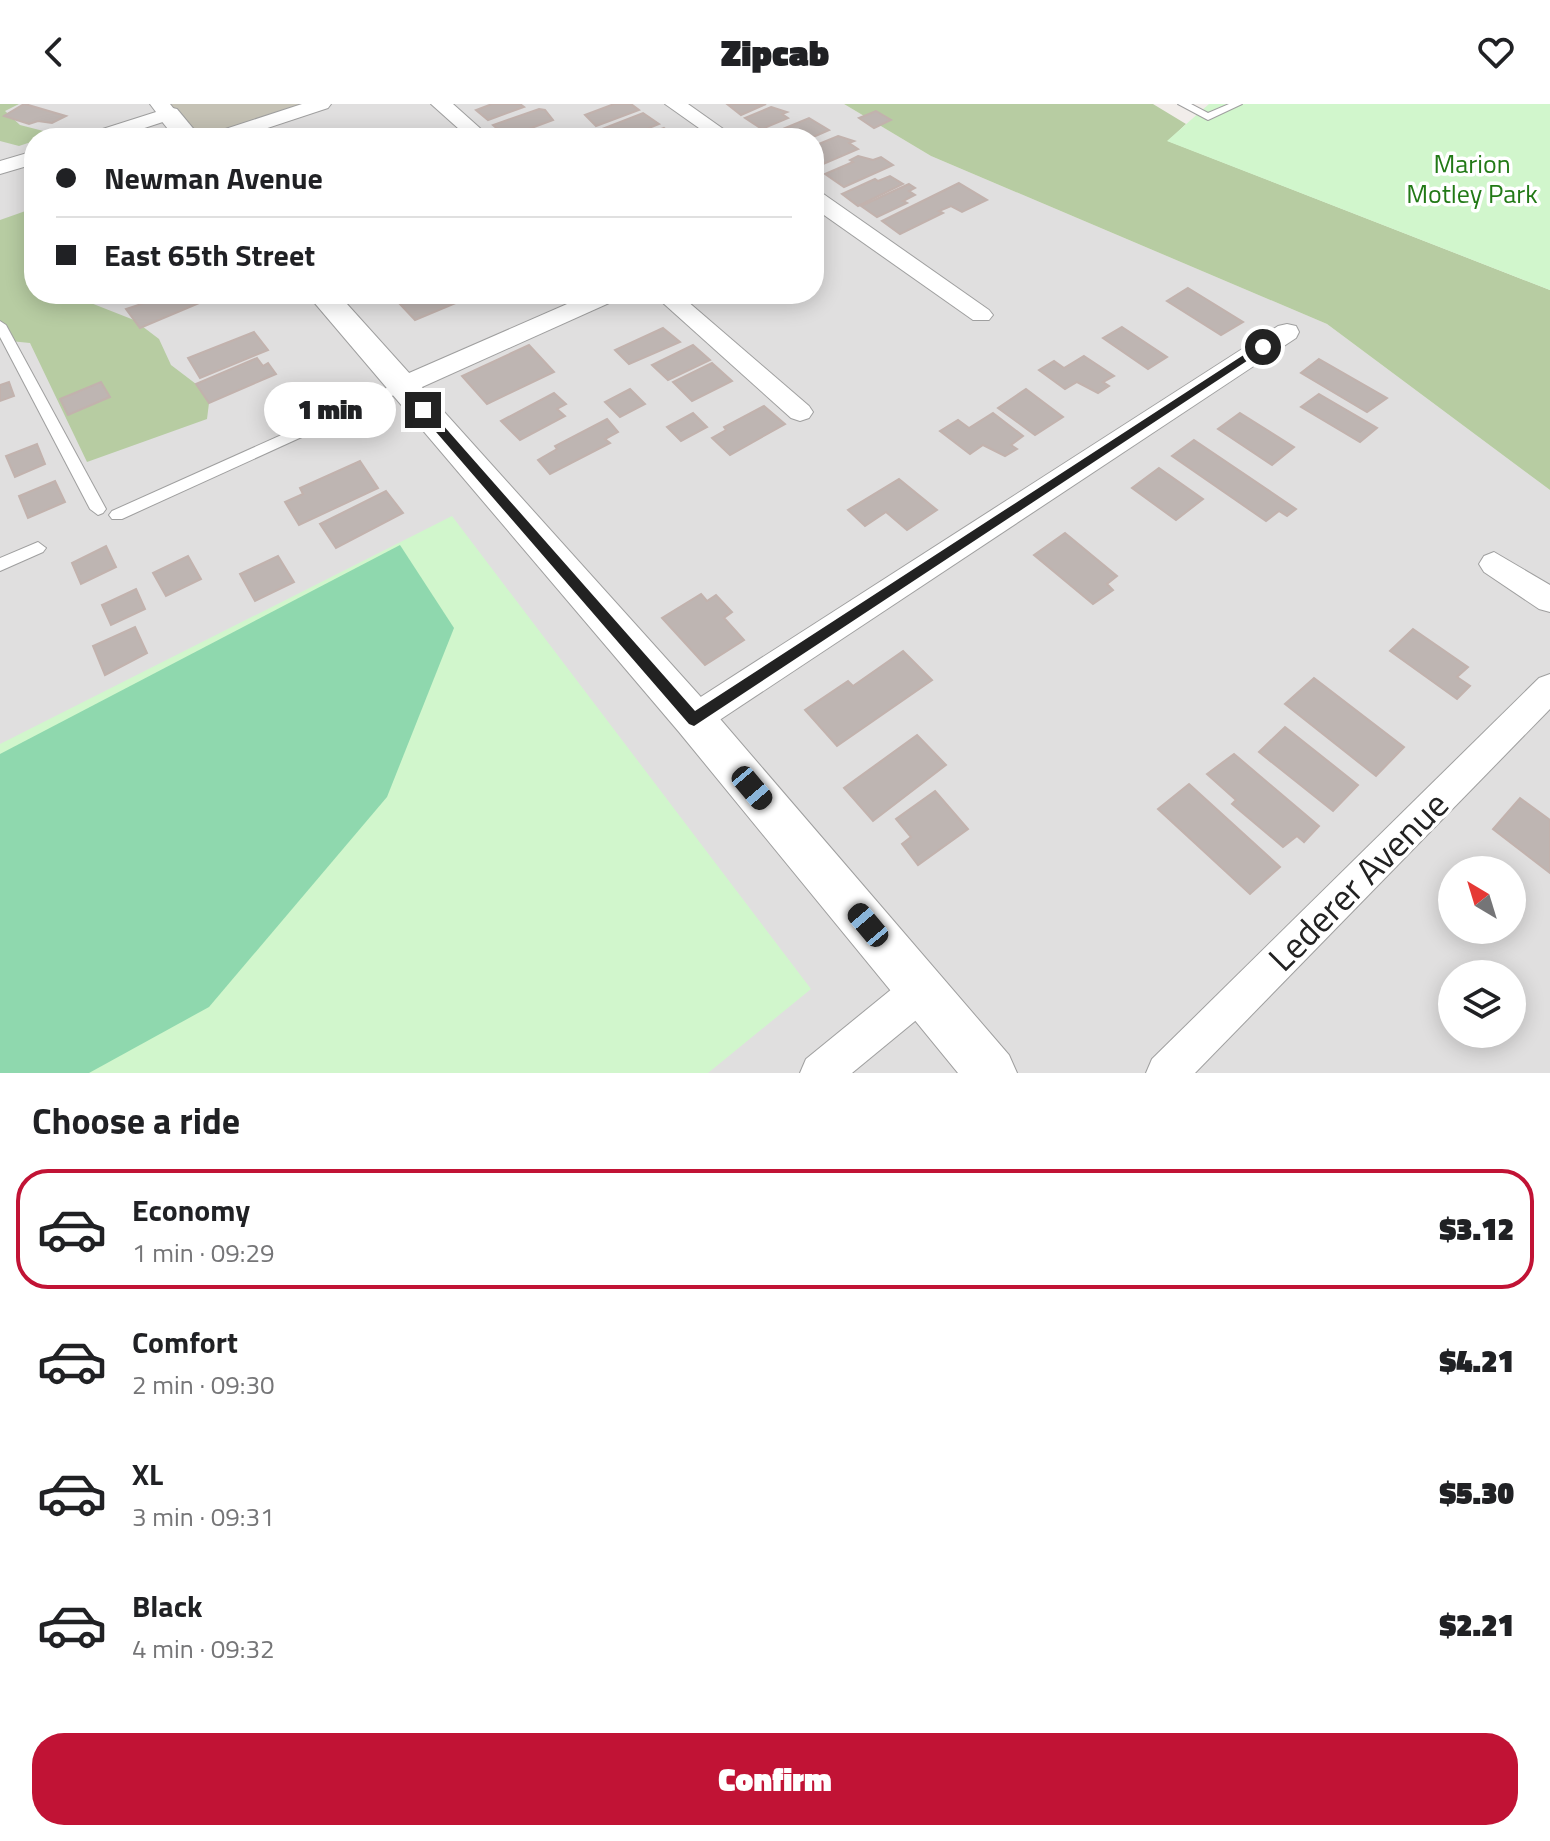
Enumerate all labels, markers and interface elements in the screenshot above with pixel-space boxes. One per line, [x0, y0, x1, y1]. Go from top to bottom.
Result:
text: Zipcab [721, 25, 829, 80]
icon: back [32, 30, 76, 74]
icon: heart [1474, 30, 1518, 74]
park label: Marion Motley Park [1406, 144, 1538, 213]
text: Newman Avenue [104, 155, 323, 201]
text: East 65th Street [104, 232, 315, 278]
route start [1245, 329, 1281, 365]
callout: 1 min [263, 382, 395, 438]
text: 1 min [298, 390, 362, 429]
route end [405, 392, 441, 428]
car [727, 762, 777, 814]
street label: Lederer Avenue [1255, 778, 1460, 983]
north arrow [1438, 856, 1526, 944]
map controls [1438, 856, 1526, 1048]
car [843, 899, 893, 951]
button: layers [1438, 960, 1526, 1048]
text: Choose a ride [32, 1093, 240, 1148]
text: Economy [132, 1187, 250, 1233]
icon: car [36, 1193, 108, 1265]
text: $3.12 [1440, 1206, 1514, 1252]
text: 1 min · 09:29 [132, 1233, 275, 1272]
text: Comfort [132, 1319, 238, 1365]
icon: car [36, 1325, 108, 1397]
text: $4.21 [1440, 1338, 1514, 1384]
text: 2 min · 09:30 [132, 1365, 275, 1404]
text: XL [132, 1451, 163, 1497]
icon: car [36, 1457, 108, 1529]
text: $5.30 [1440, 1470, 1514, 1516]
text: 3 min · 09:31 [132, 1497, 275, 1536]
text: Black [132, 1583, 203, 1629]
icon: car [36, 1589, 108, 1661]
text: $2.21 [1440, 1602, 1514, 1648]
text: 4 min · 09:32 [132, 1629, 275, 1668]
button: Confirm [32, 1733, 1518, 1825]

